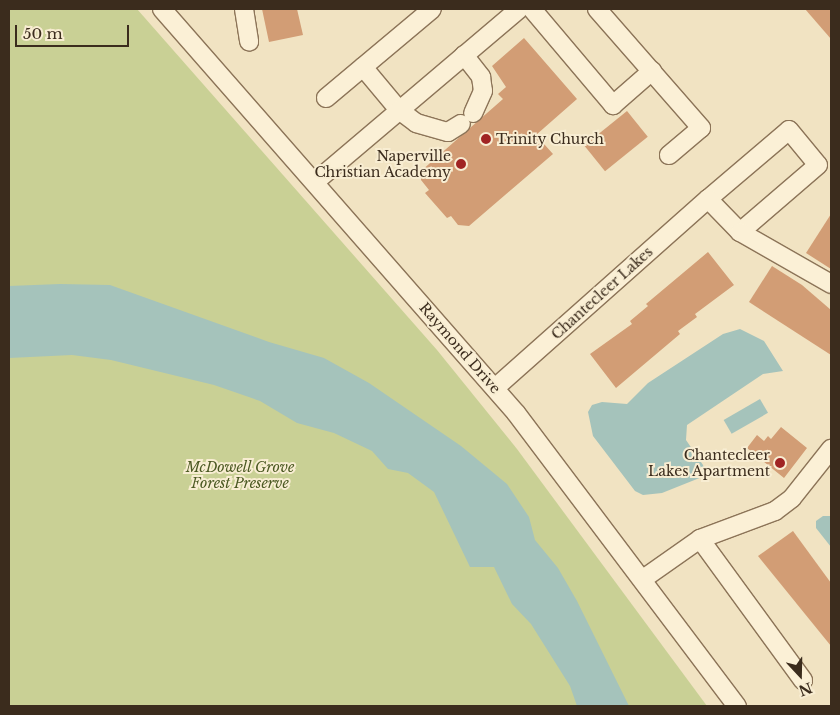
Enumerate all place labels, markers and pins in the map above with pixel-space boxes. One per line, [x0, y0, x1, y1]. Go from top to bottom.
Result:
place label: Trinity Church [496, 131, 604, 147]
marker: Trinity Church [480, 133, 492, 145]
place label: Naperville Christian Academy [314, 148, 451, 180]
marker: Naperville Christian Academy [455, 158, 467, 170]
place label: Chantecleer Lakes Apartment [648, 447, 770, 480]
marker: Chantecleer Lakes Apartment [774, 457, 786, 469]

